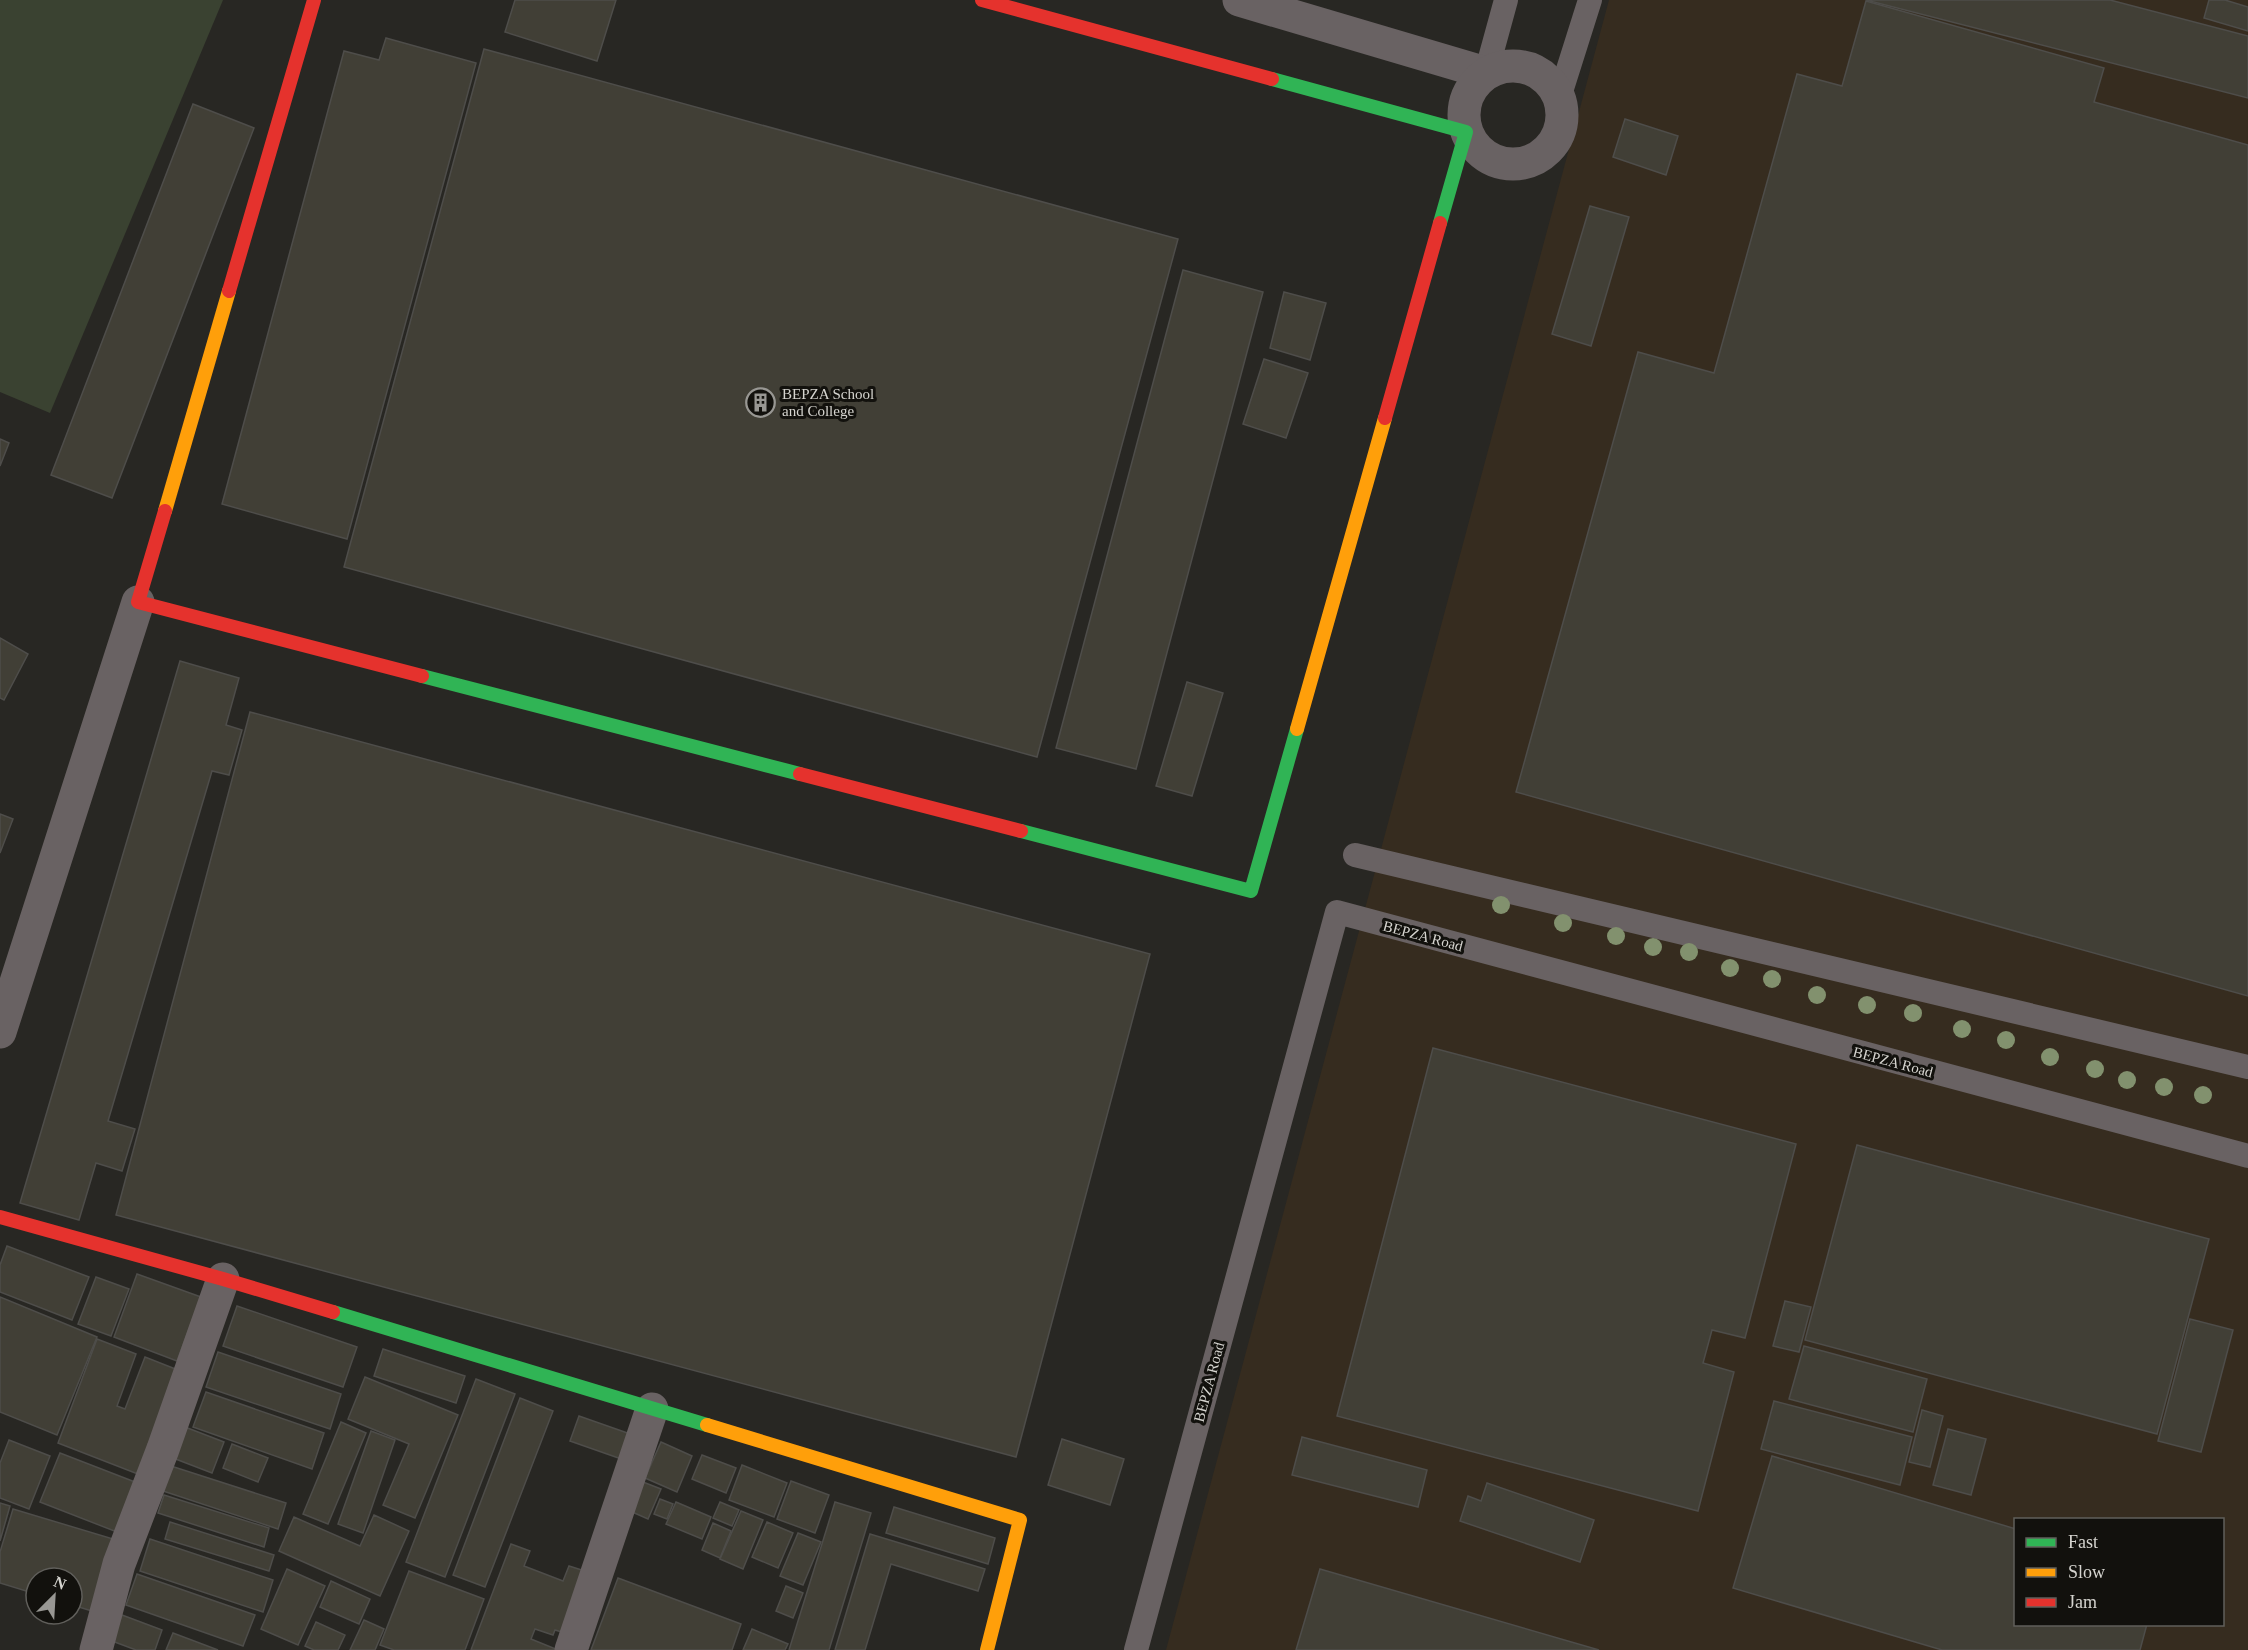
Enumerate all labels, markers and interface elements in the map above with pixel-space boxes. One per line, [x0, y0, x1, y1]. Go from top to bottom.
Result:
place label: BEPZA School and College [782, 386, 874, 419]
building icon: BEPZA School and College [745, 387, 777, 419]
street label: BEPZA Road [1381, 918, 1465, 954]
street label: BEPZA Road [1851, 1044, 1935, 1080]
street label: BEPZA Road [1191, 1340, 1227, 1424]
legend [2014, 1518, 2224, 1626]
text: Fast [2068, 1532, 2098, 1552]
text: Slow [2068, 1562, 2105, 1582]
north arrow [24, 1566, 84, 1626]
text: N [51, 1573, 69, 1593]
text: Jam [2068, 1592, 2097, 1612]

